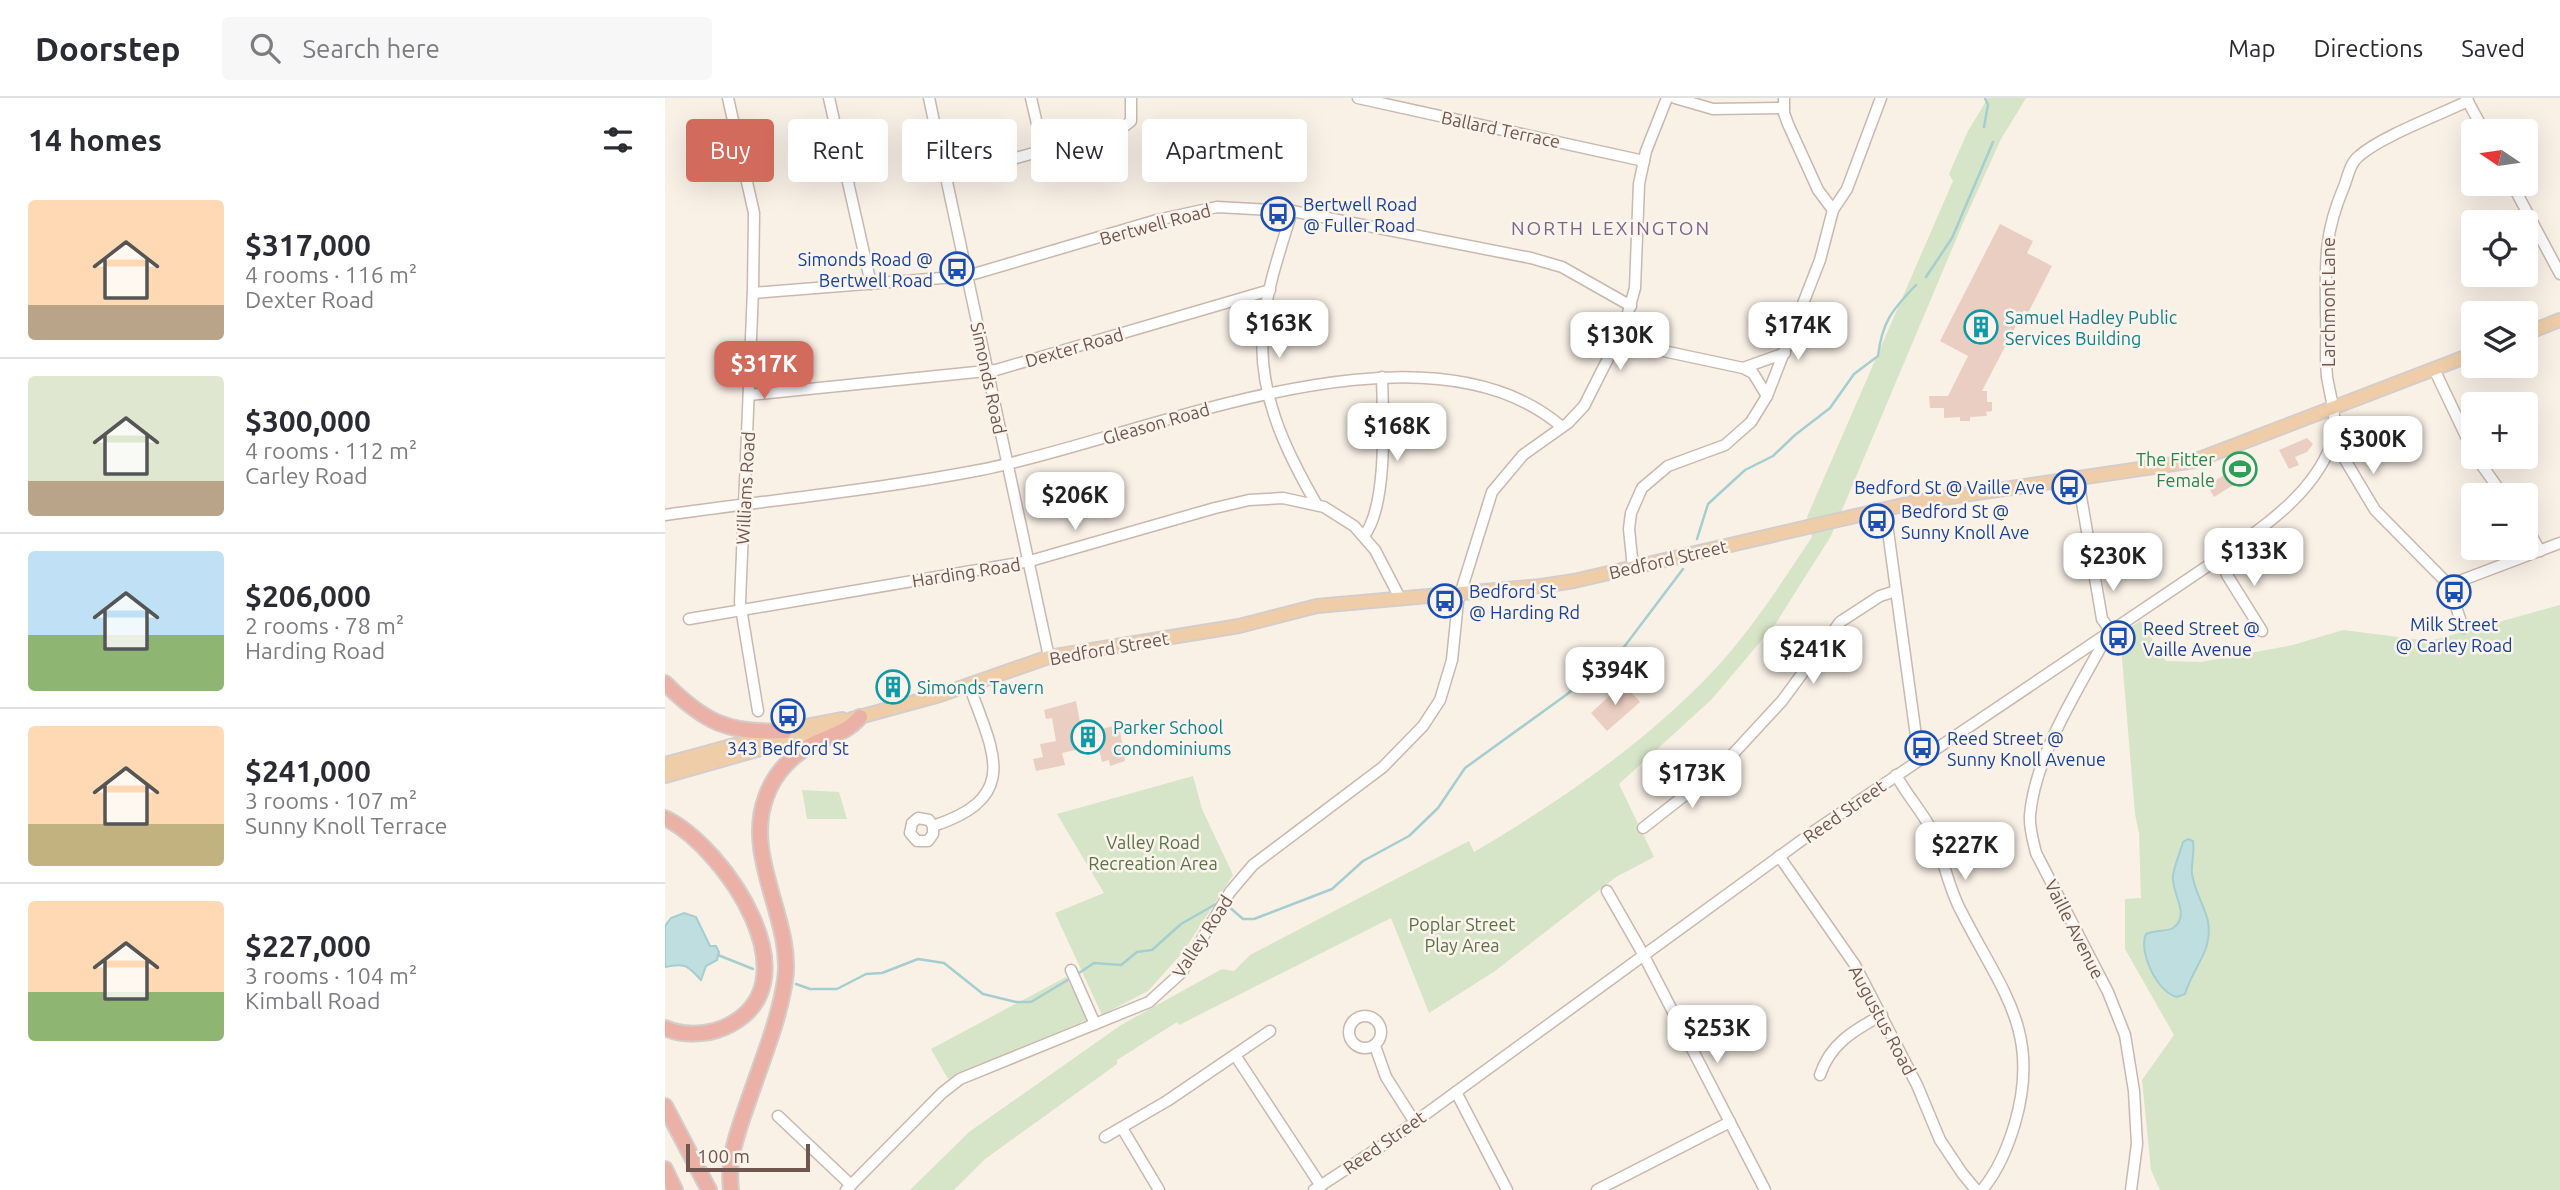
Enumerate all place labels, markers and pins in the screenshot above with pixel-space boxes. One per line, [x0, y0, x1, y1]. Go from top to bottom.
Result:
place label: Bertwell Road @ Fuller Road [1303, 194, 1417, 235]
bus stop icon: Bertwell Road @ Fuller Road [1259, 195, 1297, 233]
place label: Simonds Road @ Bertwell Road [798, 249, 933, 290]
bus stop icon: Simonds Road @ Bertwell Road [938, 250, 976, 288]
pin: $163K [1230, 300, 1328, 360]
pin: $174K [1749, 302, 1847, 362]
place label: Samuel Hadley Public Services Building [2005, 307, 2177, 348]
building icon: Samuel Hadley Public Services Building [1962, 308, 2000, 346]
pin: $130K [1571, 313, 1669, 372]
pin: $317K [715, 342, 813, 401]
pin: $168K [1348, 404, 1446, 463]
pin: $300K [2324, 416, 2422, 476]
place label: The Fitter Female [2136, 449, 2215, 490]
sports icon: The Fitter Female [2221, 450, 2259, 488]
bus stop icon: Bedford St @ Vaille Ave [2050, 468, 2088, 506]
pin: $206K [1026, 472, 1124, 532]
place label: Bedford St @ Vaille Ave [1854, 477, 2045, 497]
place label: Bedford St @ Sunny Knoll Ave [1901, 501, 2029, 542]
bus stop icon: Bedford St @ Sunny Knoll Ave [1858, 502, 1896, 540]
pin: $133K [2205, 528, 2303, 588]
pin: $230K [2064, 533, 2162, 593]
bus stop icon: Milk Street @ Carley Road [2435, 573, 2473, 611]
place label: Bedford St @ Harding Rd [1469, 581, 1580, 622]
bus stop icon: Bedford St @ Harding Rd [1426, 582, 1464, 620]
place label: Milk Street @ Carley Road [2395, 614, 2513, 655]
place label: Reed Street @ Vaille Avenue [2143, 618, 2260, 659]
bus stop icon: Reed Street @ Vaille Avenue [2099, 619, 2137, 657]
pin: $241K [1764, 626, 1862, 686]
pin: $394K [1566, 648, 1664, 707]
building icon: Simonds Tavern [874, 668, 912, 706]
place label: Simonds Tavern [917, 677, 1044, 697]
bus stop icon: 343 Bedford St [769, 697, 807, 735]
place label: Parker School condominiums [1113, 717, 1232, 758]
building icon: Parker School condominiums [1069, 718, 1107, 756]
place label: Reed Street @ Sunny Knoll Avenue [1947, 728, 2106, 769]
bus stop icon: Reed Street @ Sunny Knoll Avenue [1903, 729, 1941, 767]
place label: 343 Bedford St [727, 738, 849, 758]
pin: $173K [1643, 750, 1741, 810]
pin: $227K [1916, 822, 2014, 882]
pin: $253K [1668, 1006, 1766, 1065]

